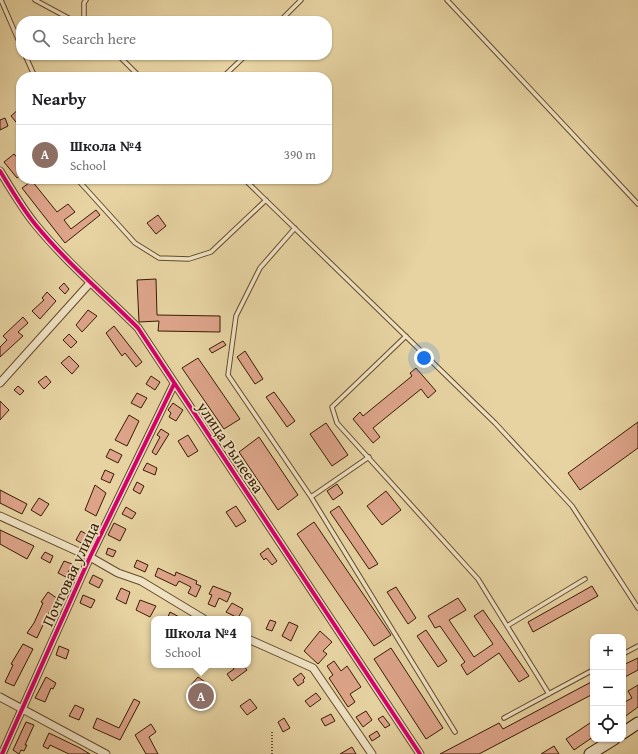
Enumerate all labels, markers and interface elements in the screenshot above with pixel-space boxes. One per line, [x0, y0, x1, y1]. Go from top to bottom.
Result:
search box [16, 16, 332, 60]
icon: search [30, 27, 52, 49]
text: Search here [62, 28, 136, 49]
text: Nearby [32, 86, 86, 111]
text: Школа №4 [70, 135, 142, 156]
text: A [41, 145, 49, 164]
text: 390 m [284, 145, 316, 164]
text: School [70, 156, 106, 175]
your location [414, 348, 434, 368]
street label: улица Рылеева [191, 396, 271, 498]
street label: Почтовая улица [35, 517, 105, 630]
popup [151, 616, 251, 668]
text: Школа №4 [165, 622, 237, 643]
map controls [590, 634, 626, 742]
button: + [590, 634, 626, 670]
text: School [165, 643, 201, 662]
button: − [590, 670, 626, 706]
pin: A [188, 681, 214, 711]
button: locate [590, 706, 626, 742]

